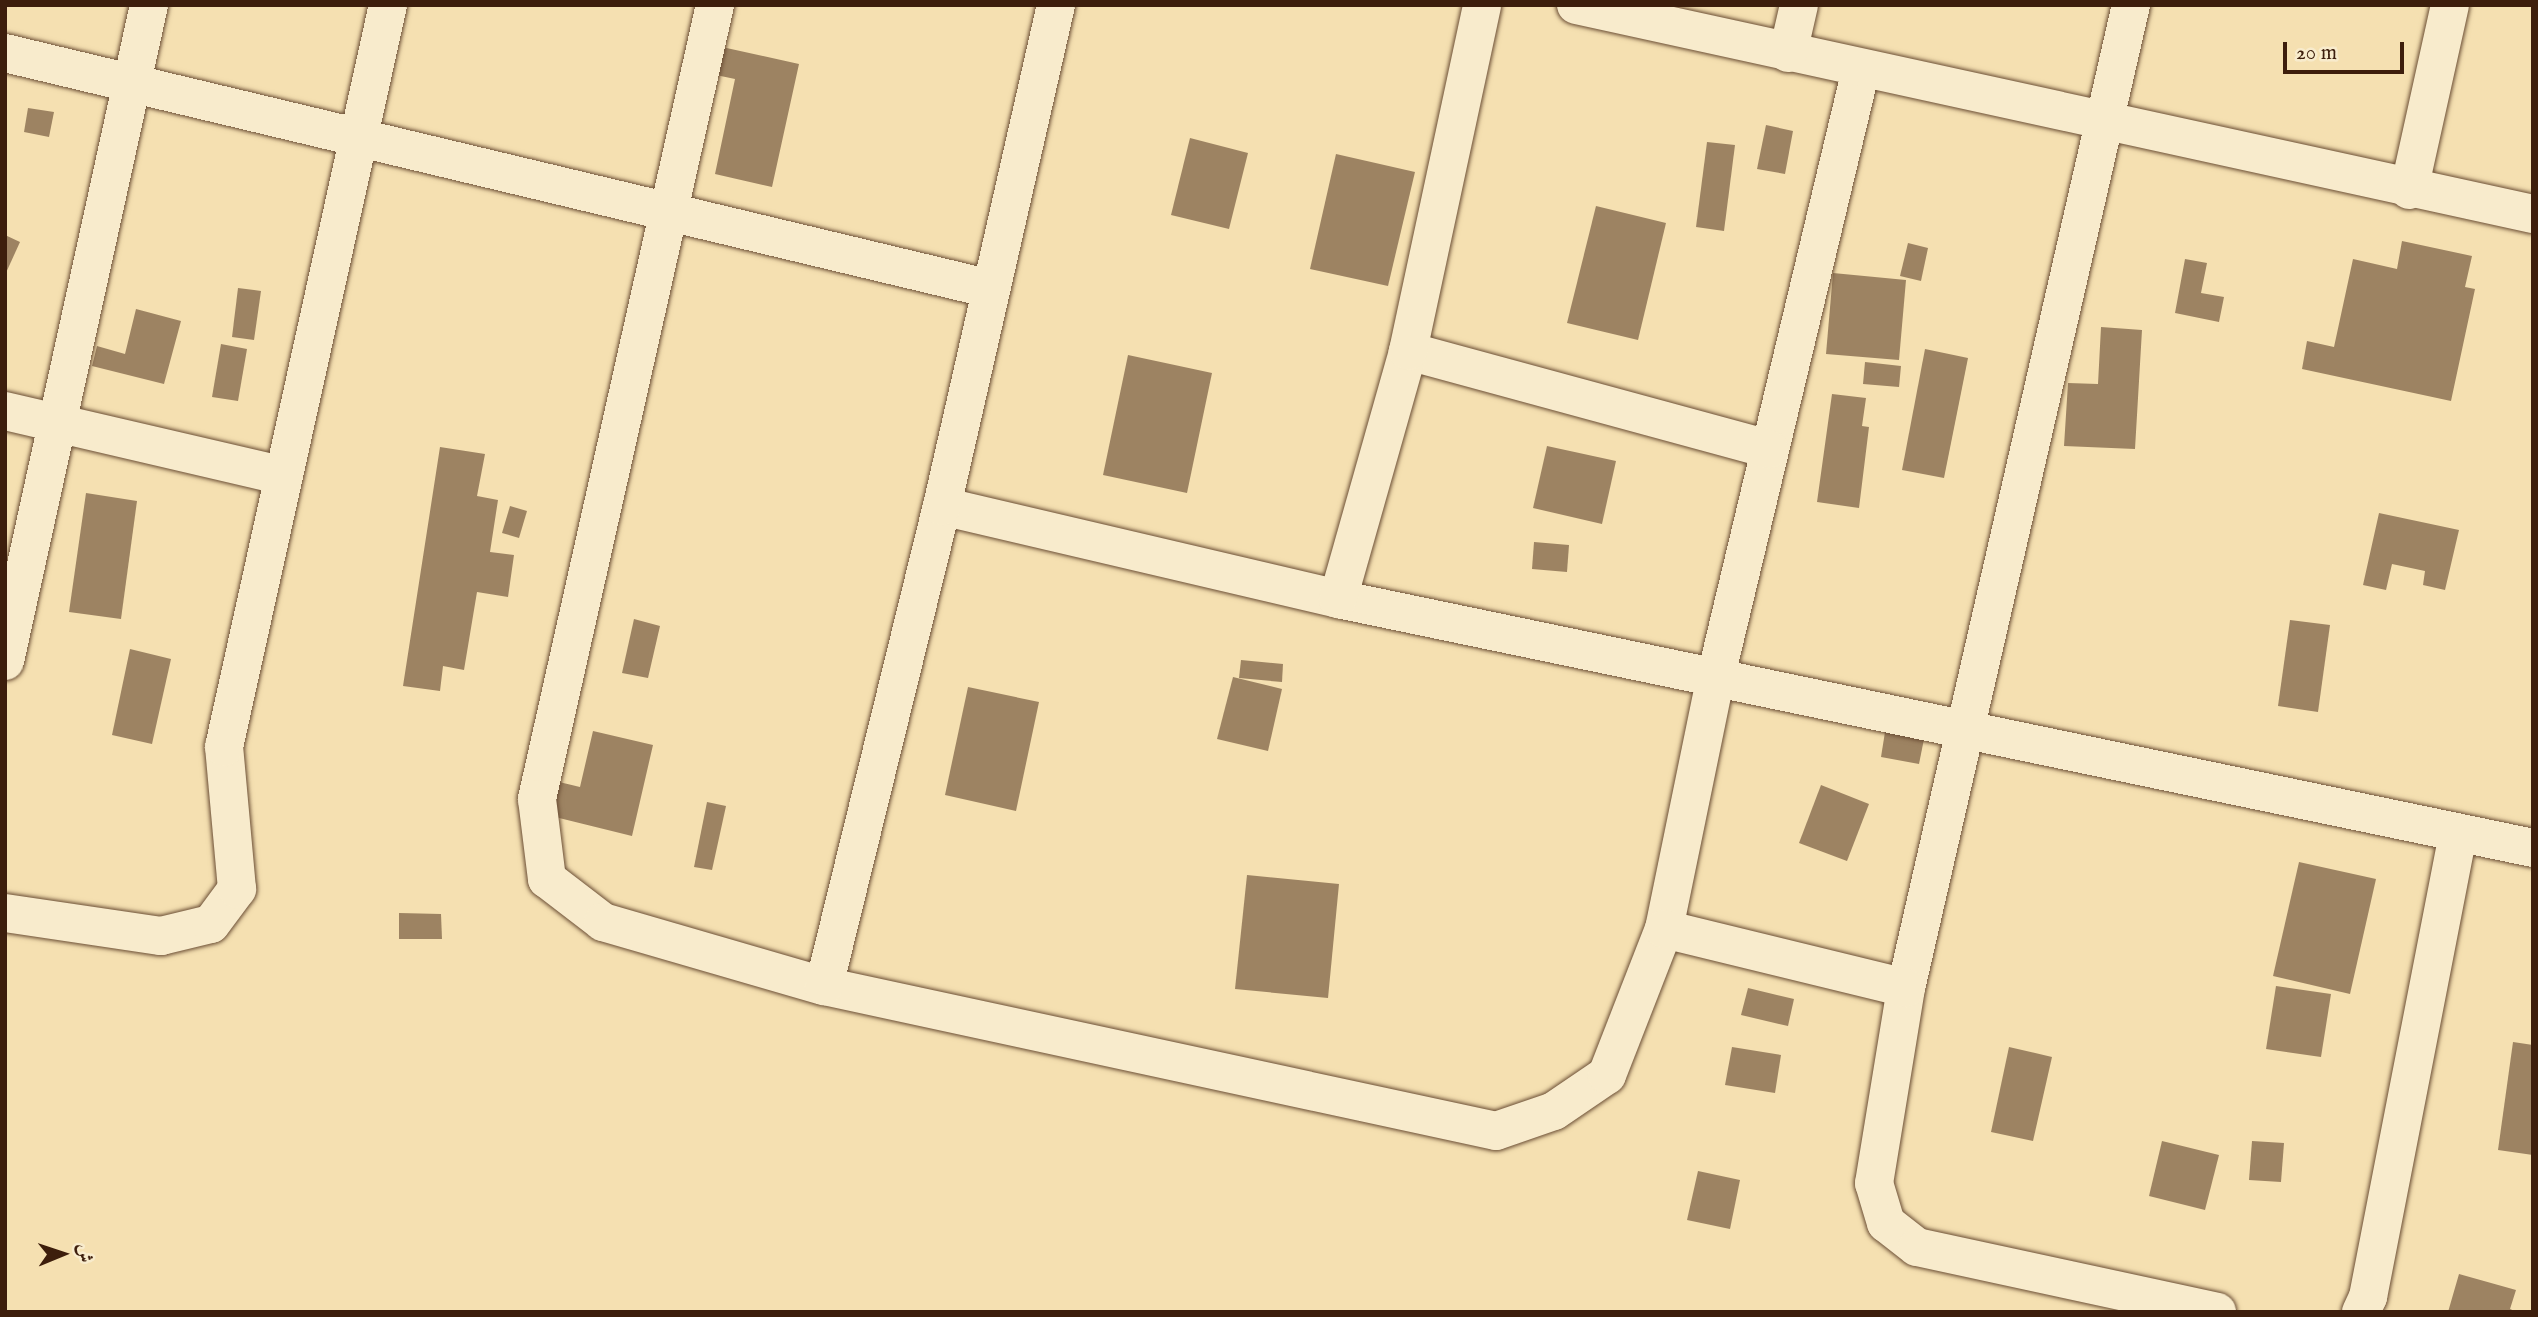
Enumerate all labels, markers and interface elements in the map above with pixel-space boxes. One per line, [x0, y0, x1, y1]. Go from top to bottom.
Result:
scale bar [2286, 28, 2407, 72]
text: 20 m [2296, 40, 2337, 67]
north arrow [28, 1219, 98, 1289]
text: ش [72, 1243, 96, 1263]

